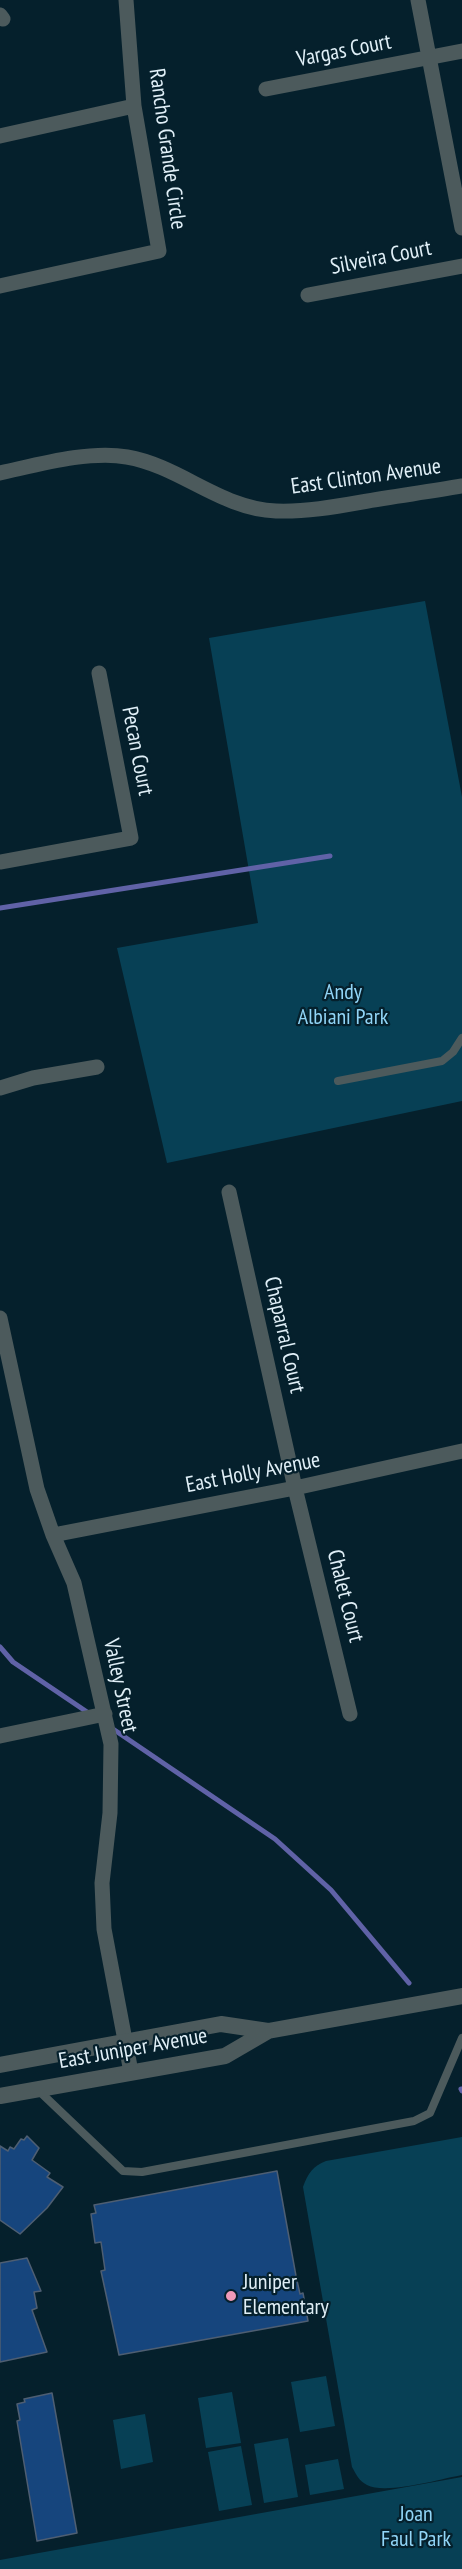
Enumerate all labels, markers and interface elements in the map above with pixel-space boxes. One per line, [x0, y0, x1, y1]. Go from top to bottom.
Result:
street label: Vargas Court [295, 29, 393, 73]
street label: Rancho Grande Circle [143, 67, 191, 231]
street label: Silveira Court [328, 235, 434, 281]
street label: East Clinton Avenue [289, 453, 443, 501]
street label: Pecan Court [115, 704, 159, 798]
park label: Andy Albiani Park [298, 980, 388, 1032]
street label: Chaparral Court [258, 1274, 310, 1396]
street label: East Holly Avenue [183, 1447, 323, 1499]
street label: Chalet Court [321, 1547, 369, 1645]
street label: Valley Street [97, 1637, 143, 1735]
street label: East Juniper Avenue [57, 2023, 209, 2075]
place label: Juniper Elementary [243, 2270, 329, 2322]
marker: Juniper Elementary [224, 2289, 238, 2303]
park label: Joan Faul Park [381, 2502, 451, 2554]

